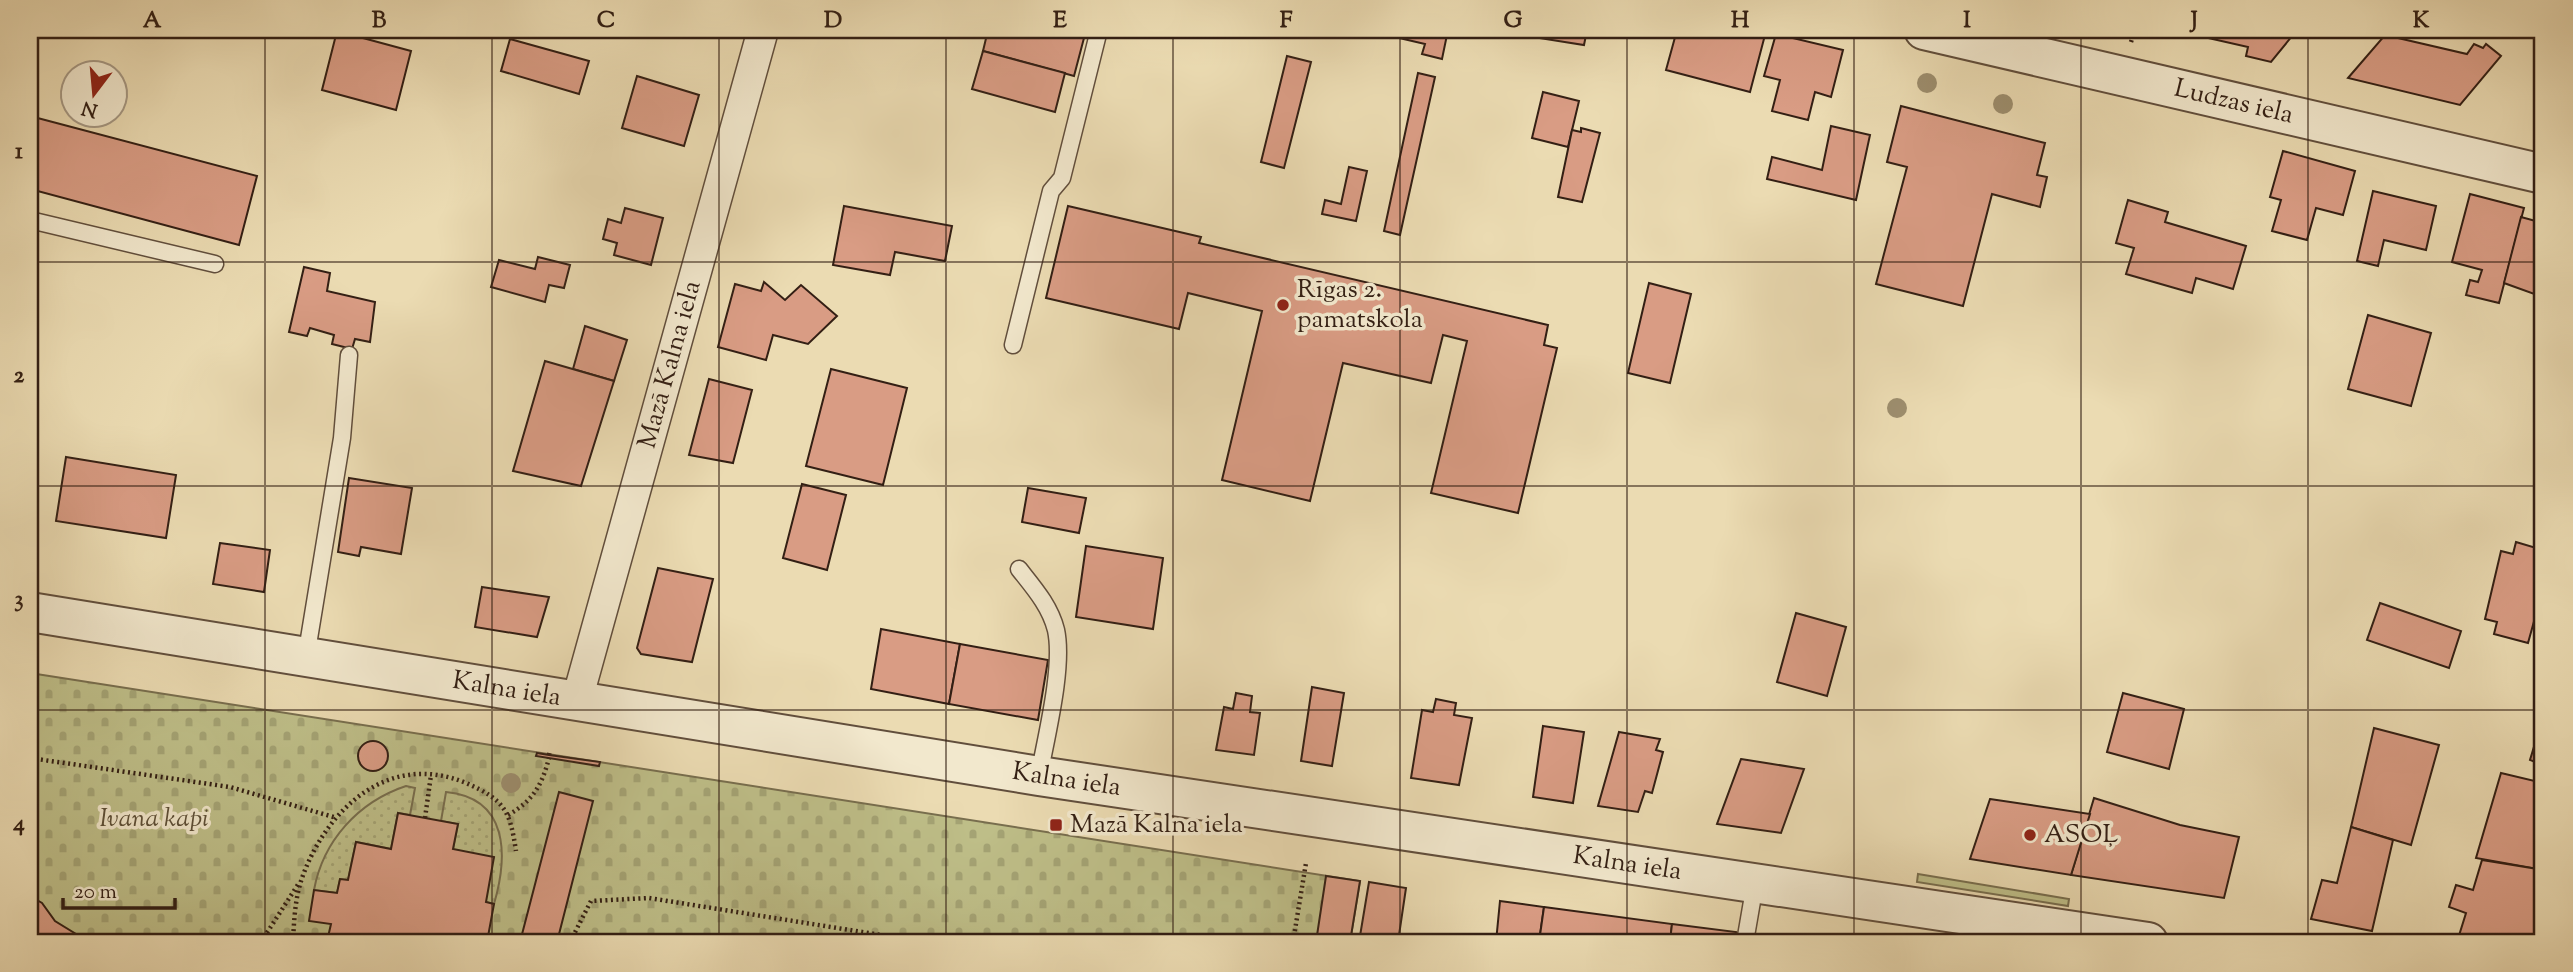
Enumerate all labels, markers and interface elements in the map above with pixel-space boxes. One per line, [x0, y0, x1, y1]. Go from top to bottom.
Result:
text: A [143, 5, 162, 38]
text: B [372, 5, 387, 38]
text: C [597, 5, 615, 38]
text: D [824, 5, 842, 38]
text: E [1053, 5, 1067, 38]
text: F [1280, 5, 1293, 38]
text: G [1504, 5, 1523, 38]
text: H [1731, 5, 1750, 38]
text: I [1963, 5, 1971, 38]
text: J [2189, 5, 2198, 38]
text: K [2413, 5, 2430, 38]
north arrow [60, 60, 130, 130]
street label: Ludzas iela [2170, 70, 2297, 134]
text: N [79, 93, 101, 123]
text: 1 [15, 136, 23, 169]
place label: Rīgas 2. pamatskola [1297, 272, 1423, 339]
street label: Mazā Kalna iela [629, 276, 711, 453]
marker: Rīgas 2. pamatskola [1275, 297, 1291, 313]
text: 2 [14, 360, 25, 393]
text: 3 [14, 584, 24, 617]
street label: Kalna iela [450, 662, 564, 717]
street label: Kalna iela [1009, 753, 1123, 807]
park label: Ivana kapi [99, 801, 209, 838]
place label: Mazā Kalna iela [1070, 807, 1243, 844]
text: 4 [12, 808, 25, 841]
marker: Mazā Kalna iela [1048, 817, 1064, 833]
place label: ASOĻ [2044, 817, 2118, 854]
marker: ASOĻ [2022, 827, 2038, 843]
street label: Kalna iela [1570, 838, 1684, 890]
scale bar [63, 867, 175, 911]
text: 20 m [74, 878, 117, 908]

